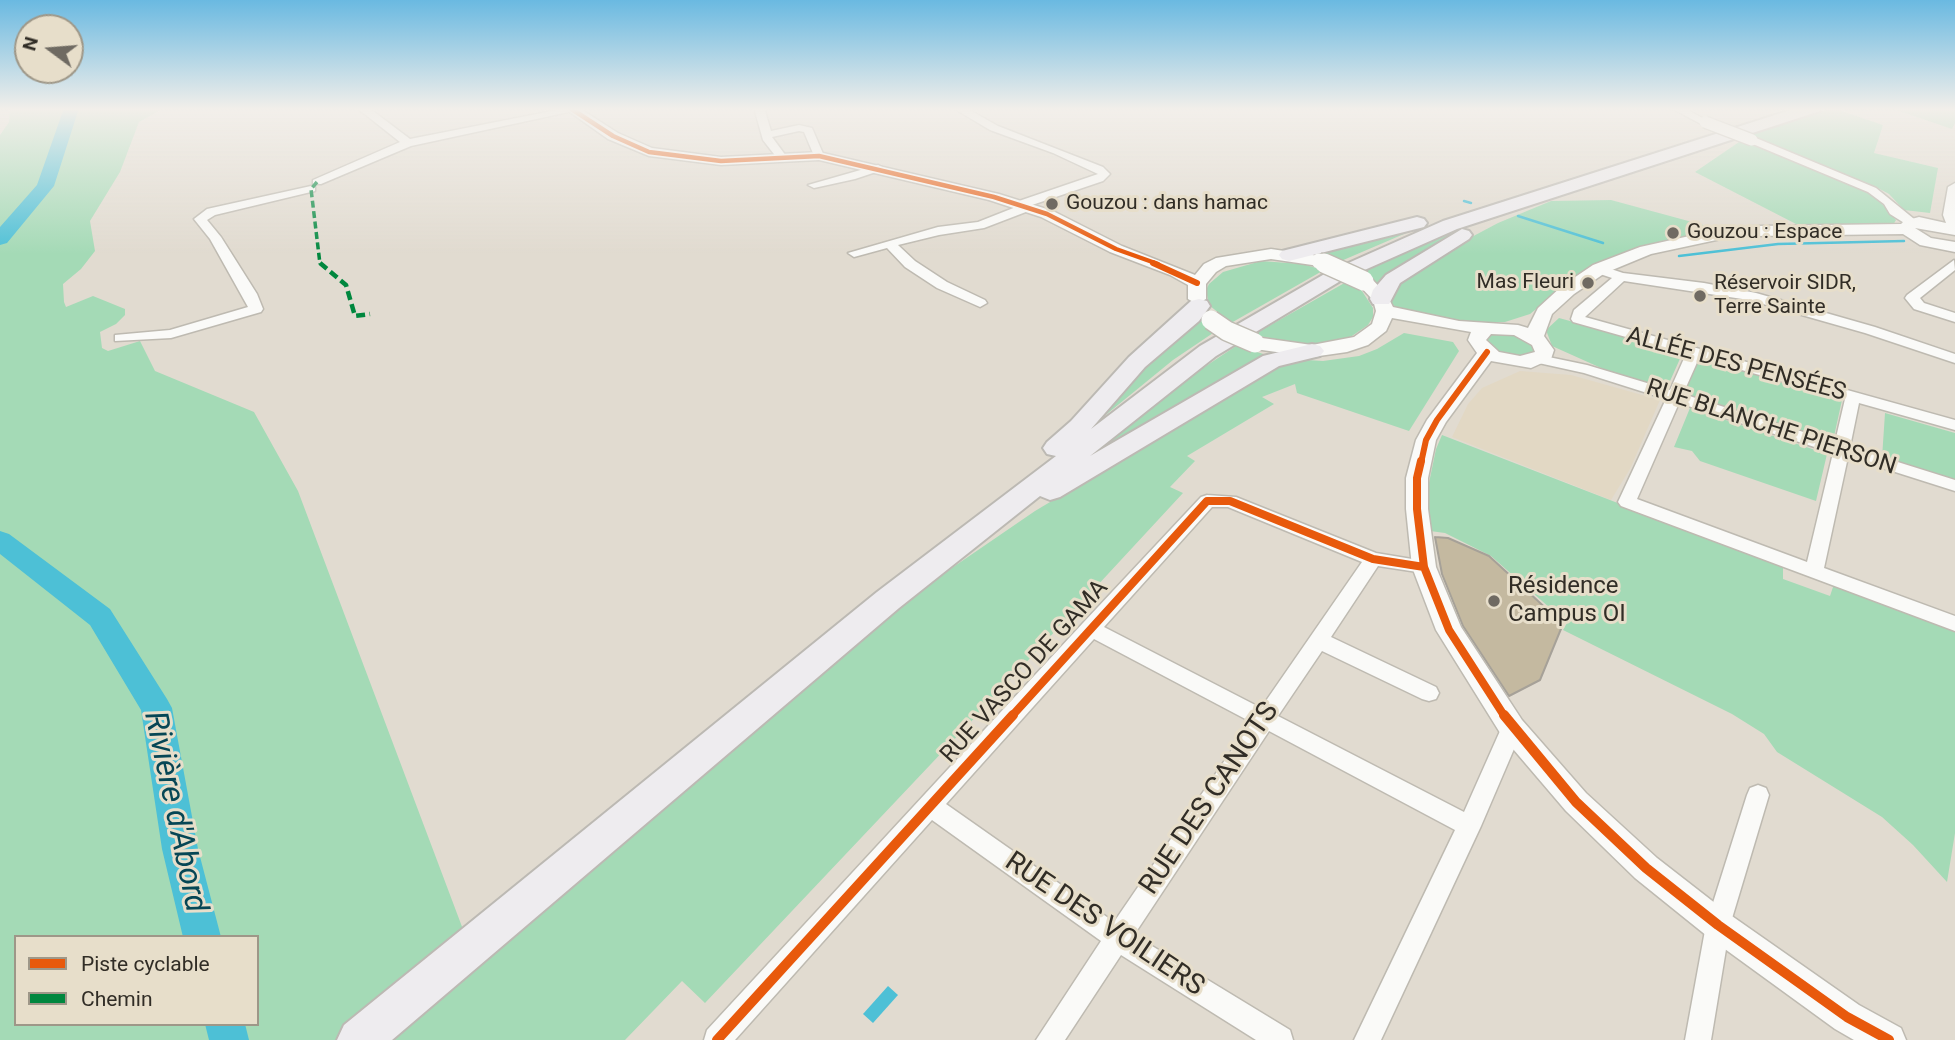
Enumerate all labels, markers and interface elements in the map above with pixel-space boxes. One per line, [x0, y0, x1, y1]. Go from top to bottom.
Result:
north arrow [14, 14, 84, 84]
text: N [17, 34, 43, 53]
place label: Gouzou : dans hamac [1066, 191, 1268, 217]
marker: Gouzou : dans hamac [1044, 196, 1060, 212]
place label: Gouzou : Espace [1687, 220, 1842, 246]
marker: Gouzou : Espace [1665, 225, 1681, 241]
place label: Mas Fleuri [1477, 270, 1574, 296]
place label: Réservoir SIDR, Terre Sainte [1714, 271, 1856, 321]
marker: Mas Fleuri [1580, 275, 1596, 291]
marker: Réservoir SIDR, Terre Sainte [1692, 288, 1708, 304]
street label: ALLÉE DES PENSÉES [1623, 322, 1849, 408]
street label: RUE BLANCHE PIERSON [1642, 374, 1900, 482]
place label: Résidence Campus OI [1508, 573, 1626, 629]
street label: RUE VASCO DE GAMA [935, 574, 1115, 770]
marker: Résidence Campus OI [1486, 593, 1502, 609]
street label: RUE DES CANOTS [1133, 697, 1287, 901]
water label: Rivière d'Abord [134, 708, 214, 916]
street label: RUE DES VOILIERS [998, 846, 1210, 1004]
legend [14, 935, 259, 1026]
text: Piste cyclable [81, 952, 210, 976]
text: Chemin [81, 987, 153, 1011]

